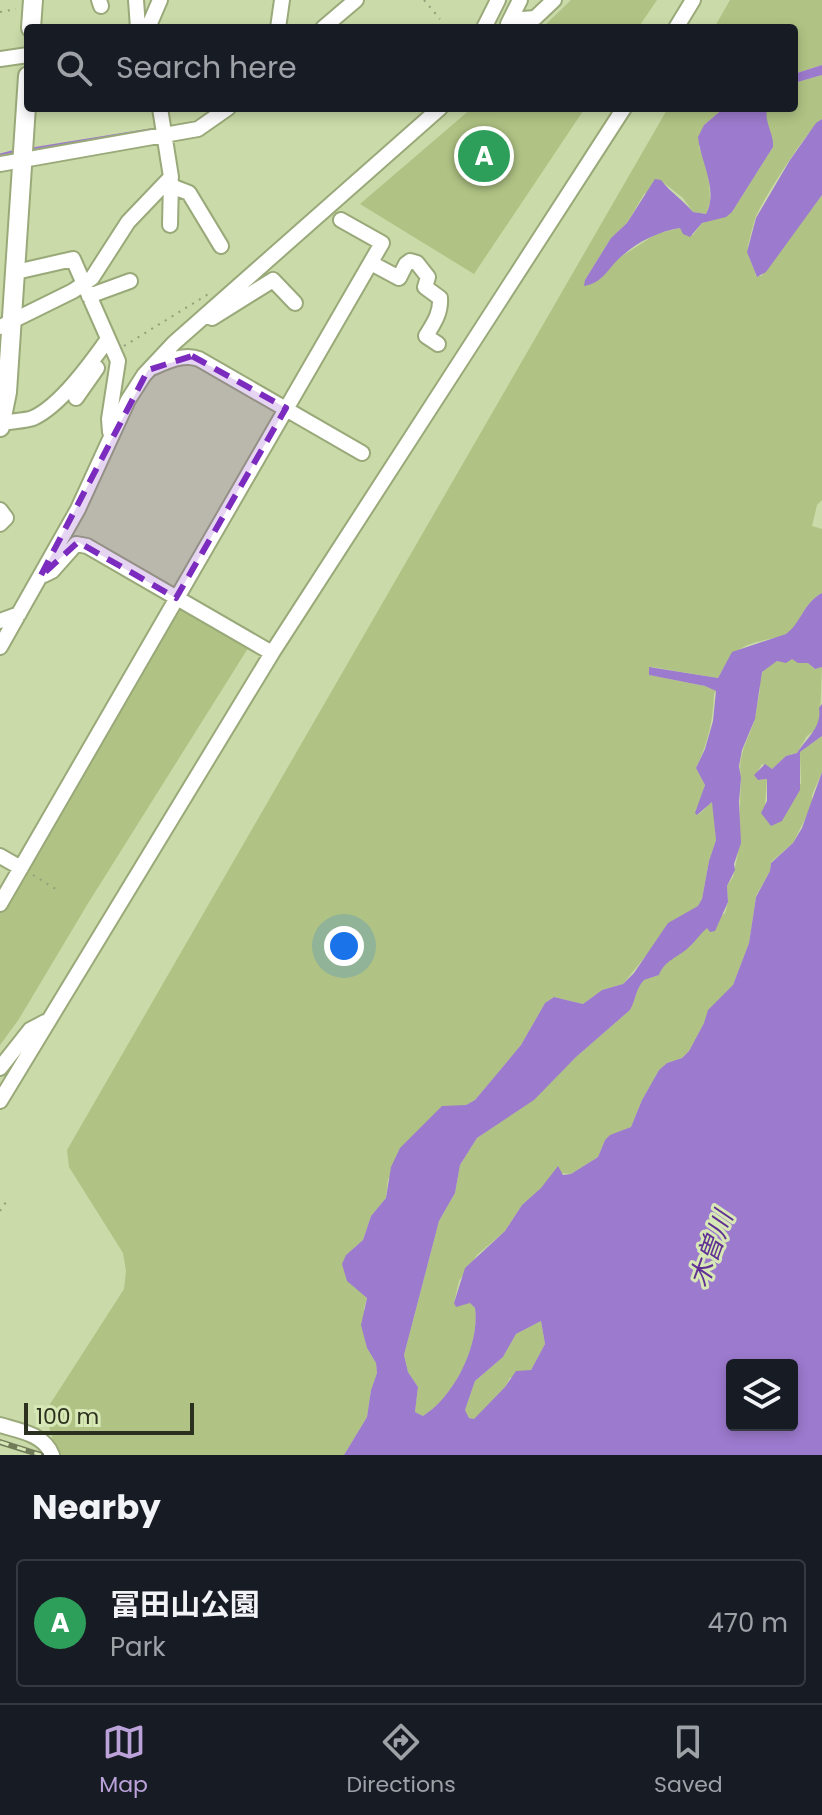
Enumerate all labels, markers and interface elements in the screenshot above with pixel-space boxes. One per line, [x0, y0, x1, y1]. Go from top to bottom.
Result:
search box [24, 24, 798, 112]
icon: search [52, 46, 96, 90]
text: Search here [116, 46, 297, 89]
pin: A [458, 126, 510, 186]
your location [324, 926, 364, 966]
water label: 木曽川 [681, 1203, 742, 1292]
map controls [726, 1359, 798, 1431]
button: layers [726, 1359, 798, 1431]
scale bar [24, 1399, 194, 1435]
text: 100 m [36, 1401, 99, 1432]
text: Nearby [32, 1483, 161, 1531]
text: 冨田山公園 [110, 1583, 260, 1626]
text: A [50, 1605, 70, 1641]
text: 470 m [707, 1605, 788, 1641]
text: Park [110, 1629, 166, 1665]
tab: Map [99, 1720, 148, 1801]
tab: Directions [346, 1720, 456, 1801]
tab: Saved [654, 1720, 723, 1801]

